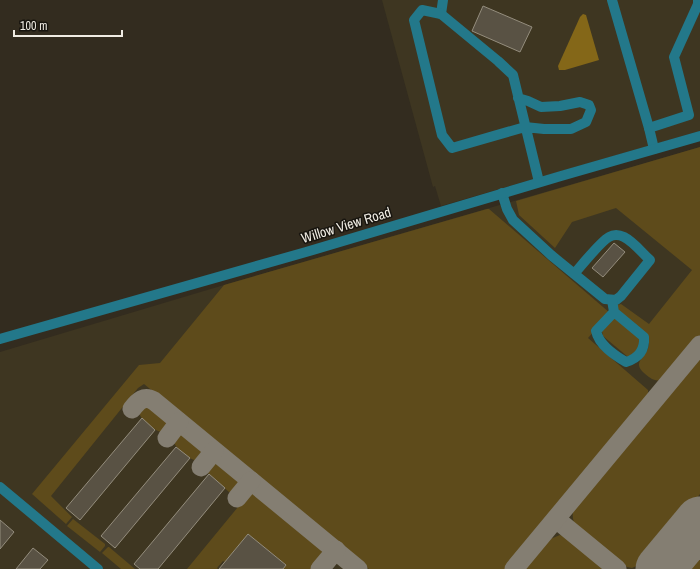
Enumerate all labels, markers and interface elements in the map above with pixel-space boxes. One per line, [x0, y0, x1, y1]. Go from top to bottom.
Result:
scale bar [14, 12, 122, 38]
text: 100 m [20, 18, 47, 34]
street label: Willow View Road [299, 203, 393, 247]

